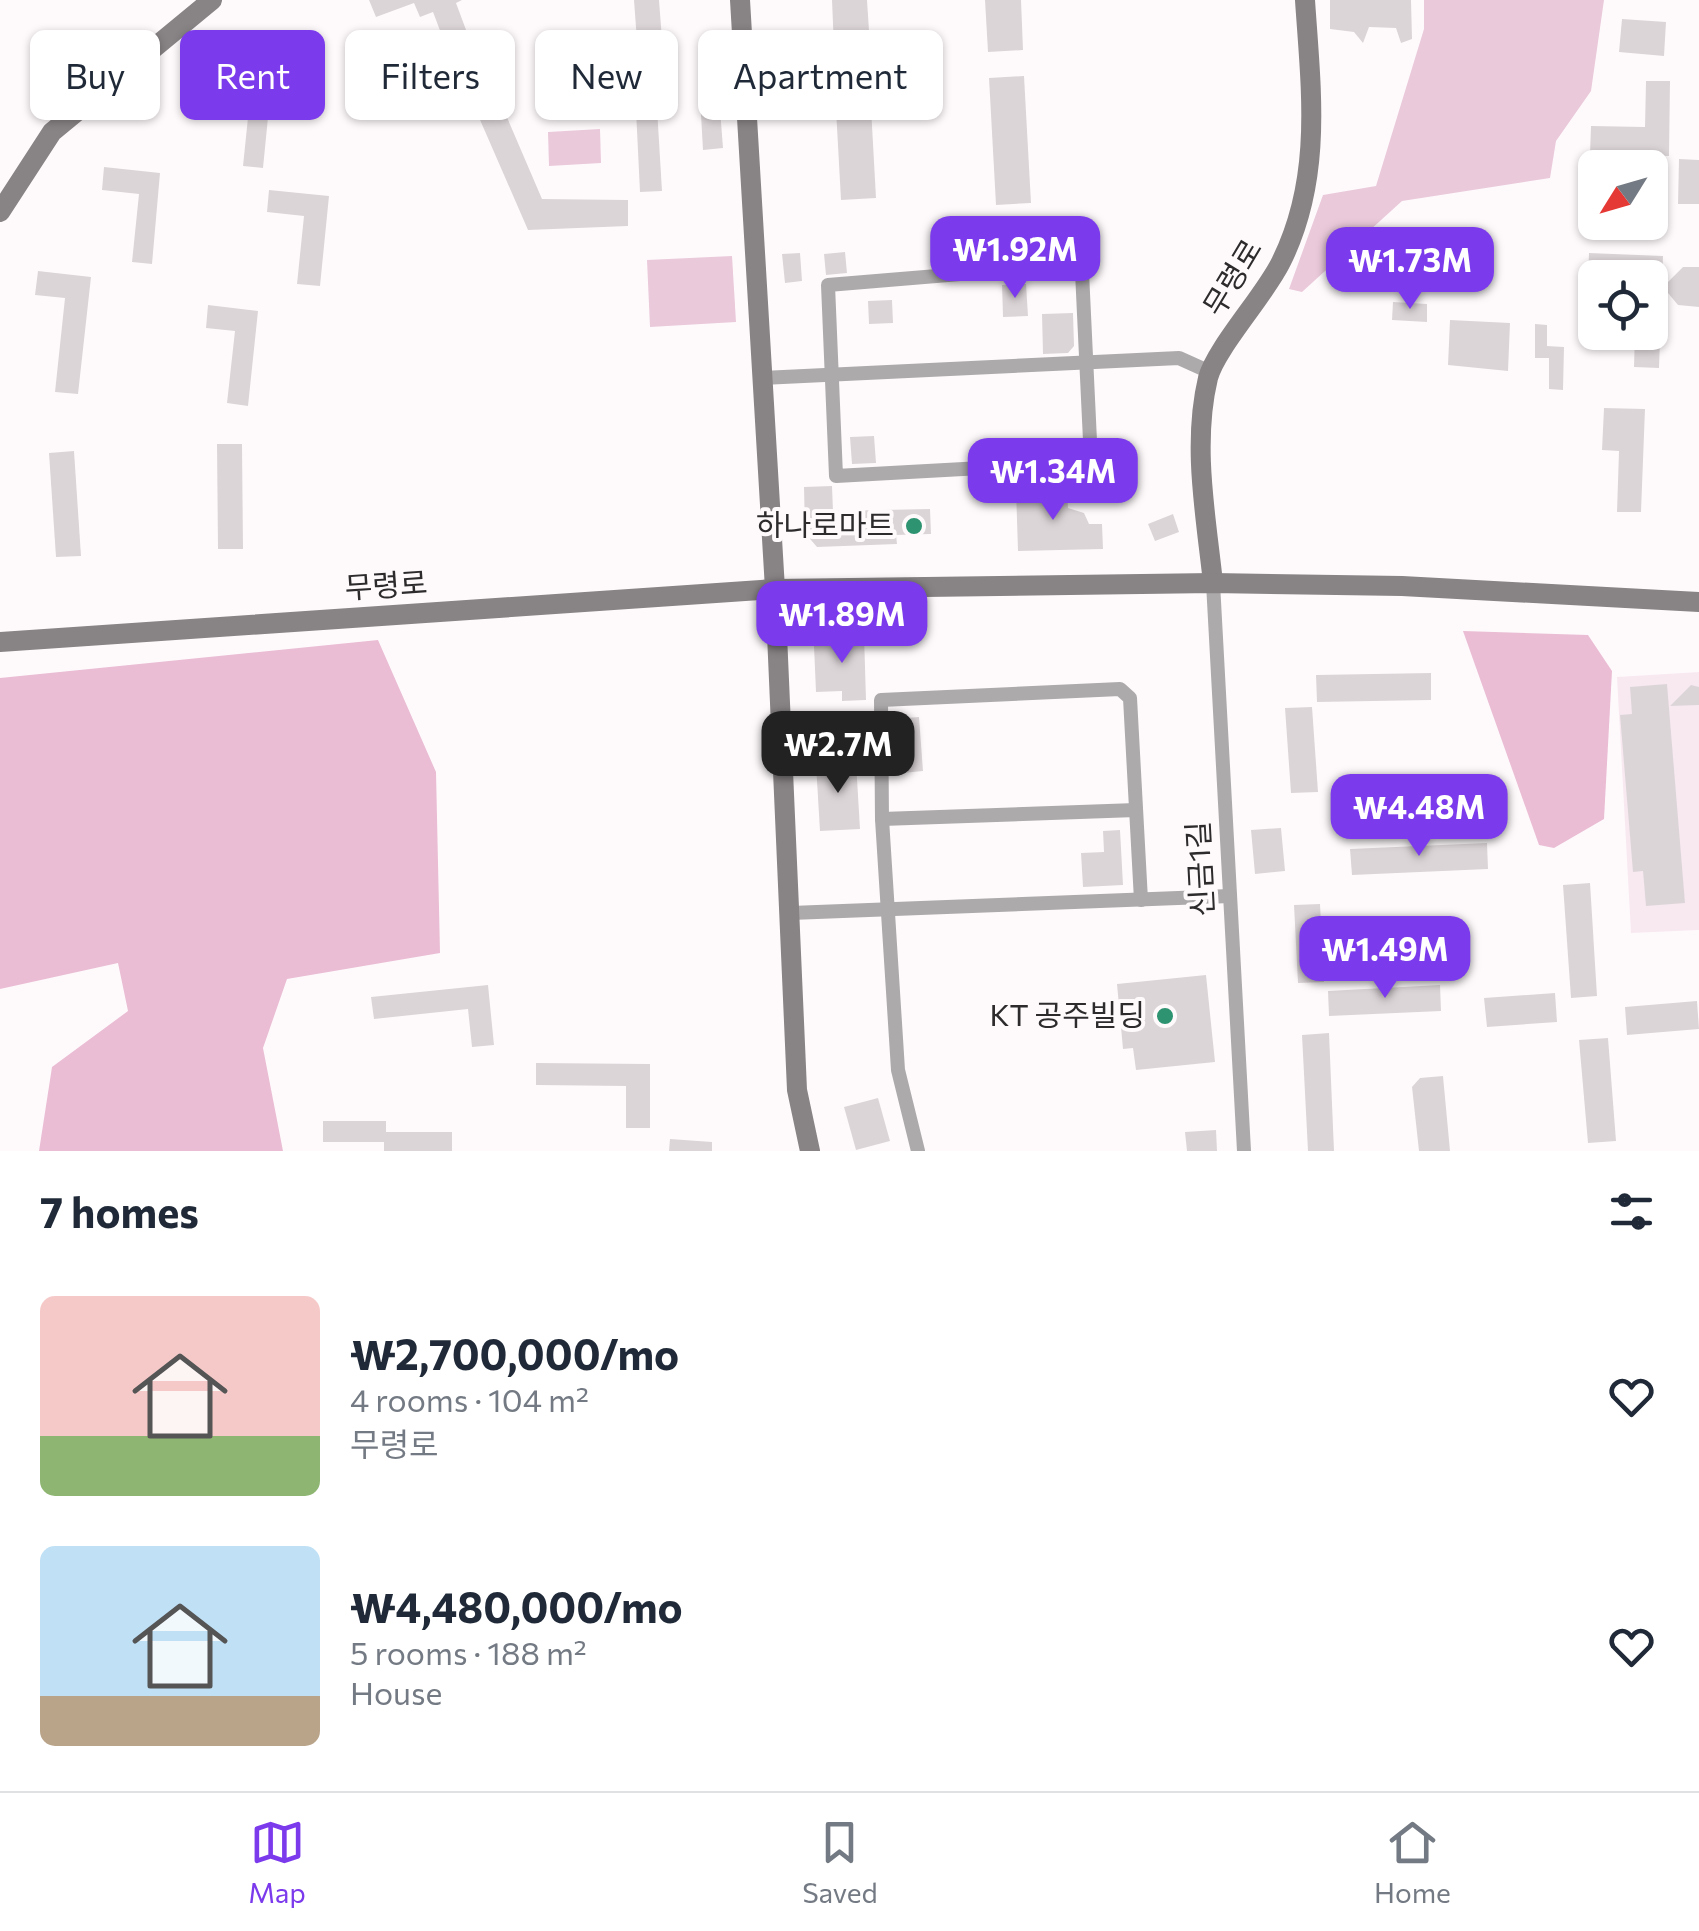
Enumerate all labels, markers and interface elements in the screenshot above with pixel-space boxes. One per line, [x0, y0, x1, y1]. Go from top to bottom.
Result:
chip: Buy [30, 30, 160, 120]
chip: Rent [180, 30, 325, 120]
chip: Filters [345, 30, 515, 120]
chip: New [535, 30, 678, 120]
chip: Apartment [698, 30, 943, 120]
north arrow [1578, 150, 1668, 240]
map controls [1578, 150, 1668, 350]
pin: ₩1.92M [934, 216, 1096, 301]
pin: ₩1.73M [1329, 227, 1491, 312]
text: ₩1.92M [952, 228, 1078, 268]
street label: 무령로 [1194, 232, 1268, 322]
text: ₩1.73M [1348, 239, 1472, 279]
button: locate [1578, 260, 1668, 350]
pin: ₩1.34M [972, 438, 1134, 523]
text: ₩1.34M [990, 450, 1116, 490]
place label: 하나로마트 [756, 505, 894, 542]
marker: 하나로마트 [903, 515, 925, 537]
street label: 무령로 [343, 562, 428, 605]
pin: ₩1.89M [761, 581, 923, 666]
text: ₩1.89M [778, 593, 906, 633]
pin: ₩2.7M [768, 711, 908, 796]
text: ₩2.7M [784, 723, 893, 763]
pin: ₩4.48M [1338, 774, 1500, 859]
text: ₩4.48M [1353, 786, 1485, 826]
street label: 신금1길 [1178, 820, 1219, 918]
pin: ₩1.49M [1304, 916, 1466, 1001]
text: ₩1.49M [1321, 928, 1449, 968]
place label: KT 공주빌딩 [989, 995, 1145, 1032]
marker: KT 공주빌딩 [1154, 1005, 1176, 1027]
icon: filters [1604, 1184, 1659, 1239]
text: 7 homes [40, 1185, 199, 1237]
text: ₩2,700,000/mo [350, 1327, 679, 1379]
icon: home [120, 1336, 240, 1456]
icon: heart [1604, 1369, 1659, 1424]
text: 4 rooms · 104 m² [350, 1379, 589, 1419]
text: 무령로 [350, 1423, 438, 1463]
text: ₩4,480,000/mo [350, 1580, 683, 1632]
icon: home [120, 1586, 240, 1706]
icon: heart [1604, 1619, 1659, 1674]
text: 5 rooms · 188 m² [350, 1632, 587, 1672]
text: House [350, 1672, 442, 1712]
tab: Map [248, 1815, 306, 1909]
tab: Saved [802, 1815, 878, 1909]
tab: Home [1374, 1815, 1451, 1909]

